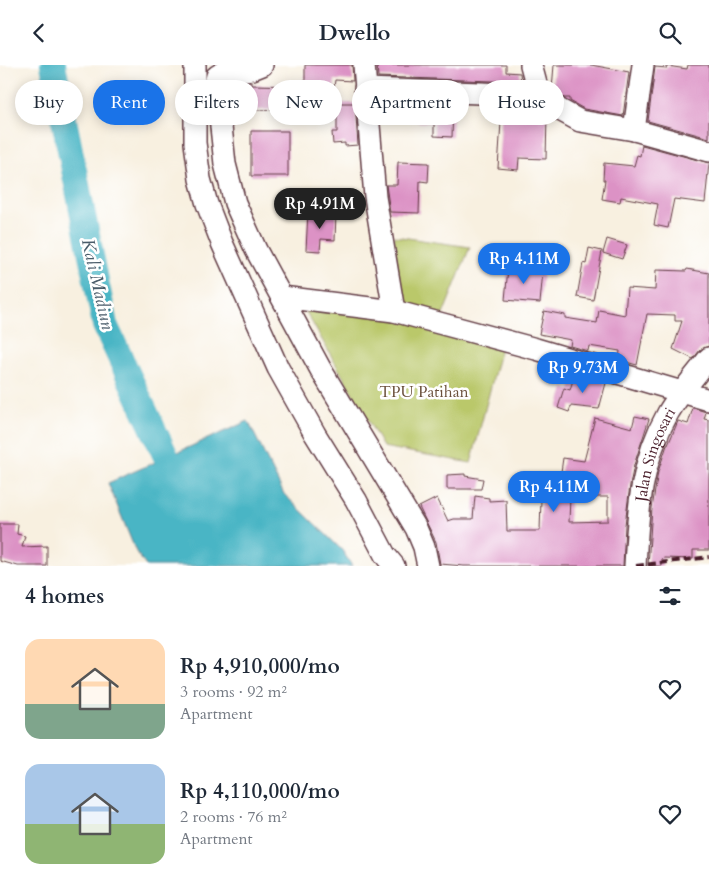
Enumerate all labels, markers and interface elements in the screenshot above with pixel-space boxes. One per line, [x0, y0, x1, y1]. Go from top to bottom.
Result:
text: Dwello [319, 18, 390, 48]
icon: back [25, 19, 53, 47]
icon: search [656, 19, 684, 47]
chip: Buy [15, 80, 83, 125]
chip: Rent [93, 80, 165, 125]
chip: Filters [175, 80, 258, 125]
chip: New [268, 80, 342, 125]
chip: Apartment [352, 80, 469, 125]
chip: House [479, 80, 564, 125]
pin: Rp 4.91M [268, 187, 372, 230]
text: Rp 4.91M [285, 193, 355, 215]
water label: Kali Madiun [75, 236, 120, 332]
pin: Rp 4.11M [472, 243, 576, 285]
text: Rp 4.11M [489, 248, 559, 270]
pin: Rp 9.73M [531, 351, 635, 394]
text: Rp 9.73M [548, 357, 618, 379]
park label: TPU Patihan [379, 381, 469, 403]
street label: Jalan Singosari [630, 403, 681, 505]
pin: Rp 4.11M [502, 471, 606, 513]
text: Rp 4.11M [519, 476, 589, 498]
text: 4 homes [25, 582, 104, 611]
icon: filters [656, 582, 684, 610]
text: Rp 4,910,000/mo [180, 652, 340, 681]
icon: home [65, 659, 125, 719]
icon: heart [656, 675, 684, 703]
text: 3 rooms · 92 m² [180, 681, 287, 703]
text: Apartment [180, 703, 253, 725]
text: Rp 4,110,000/mo [180, 777, 340, 806]
icon: home [65, 784, 125, 844]
icon: heart [656, 800, 684, 828]
text: 2 rooms · 76 m² [180, 806, 287, 828]
text: Apartment [180, 828, 253, 850]

